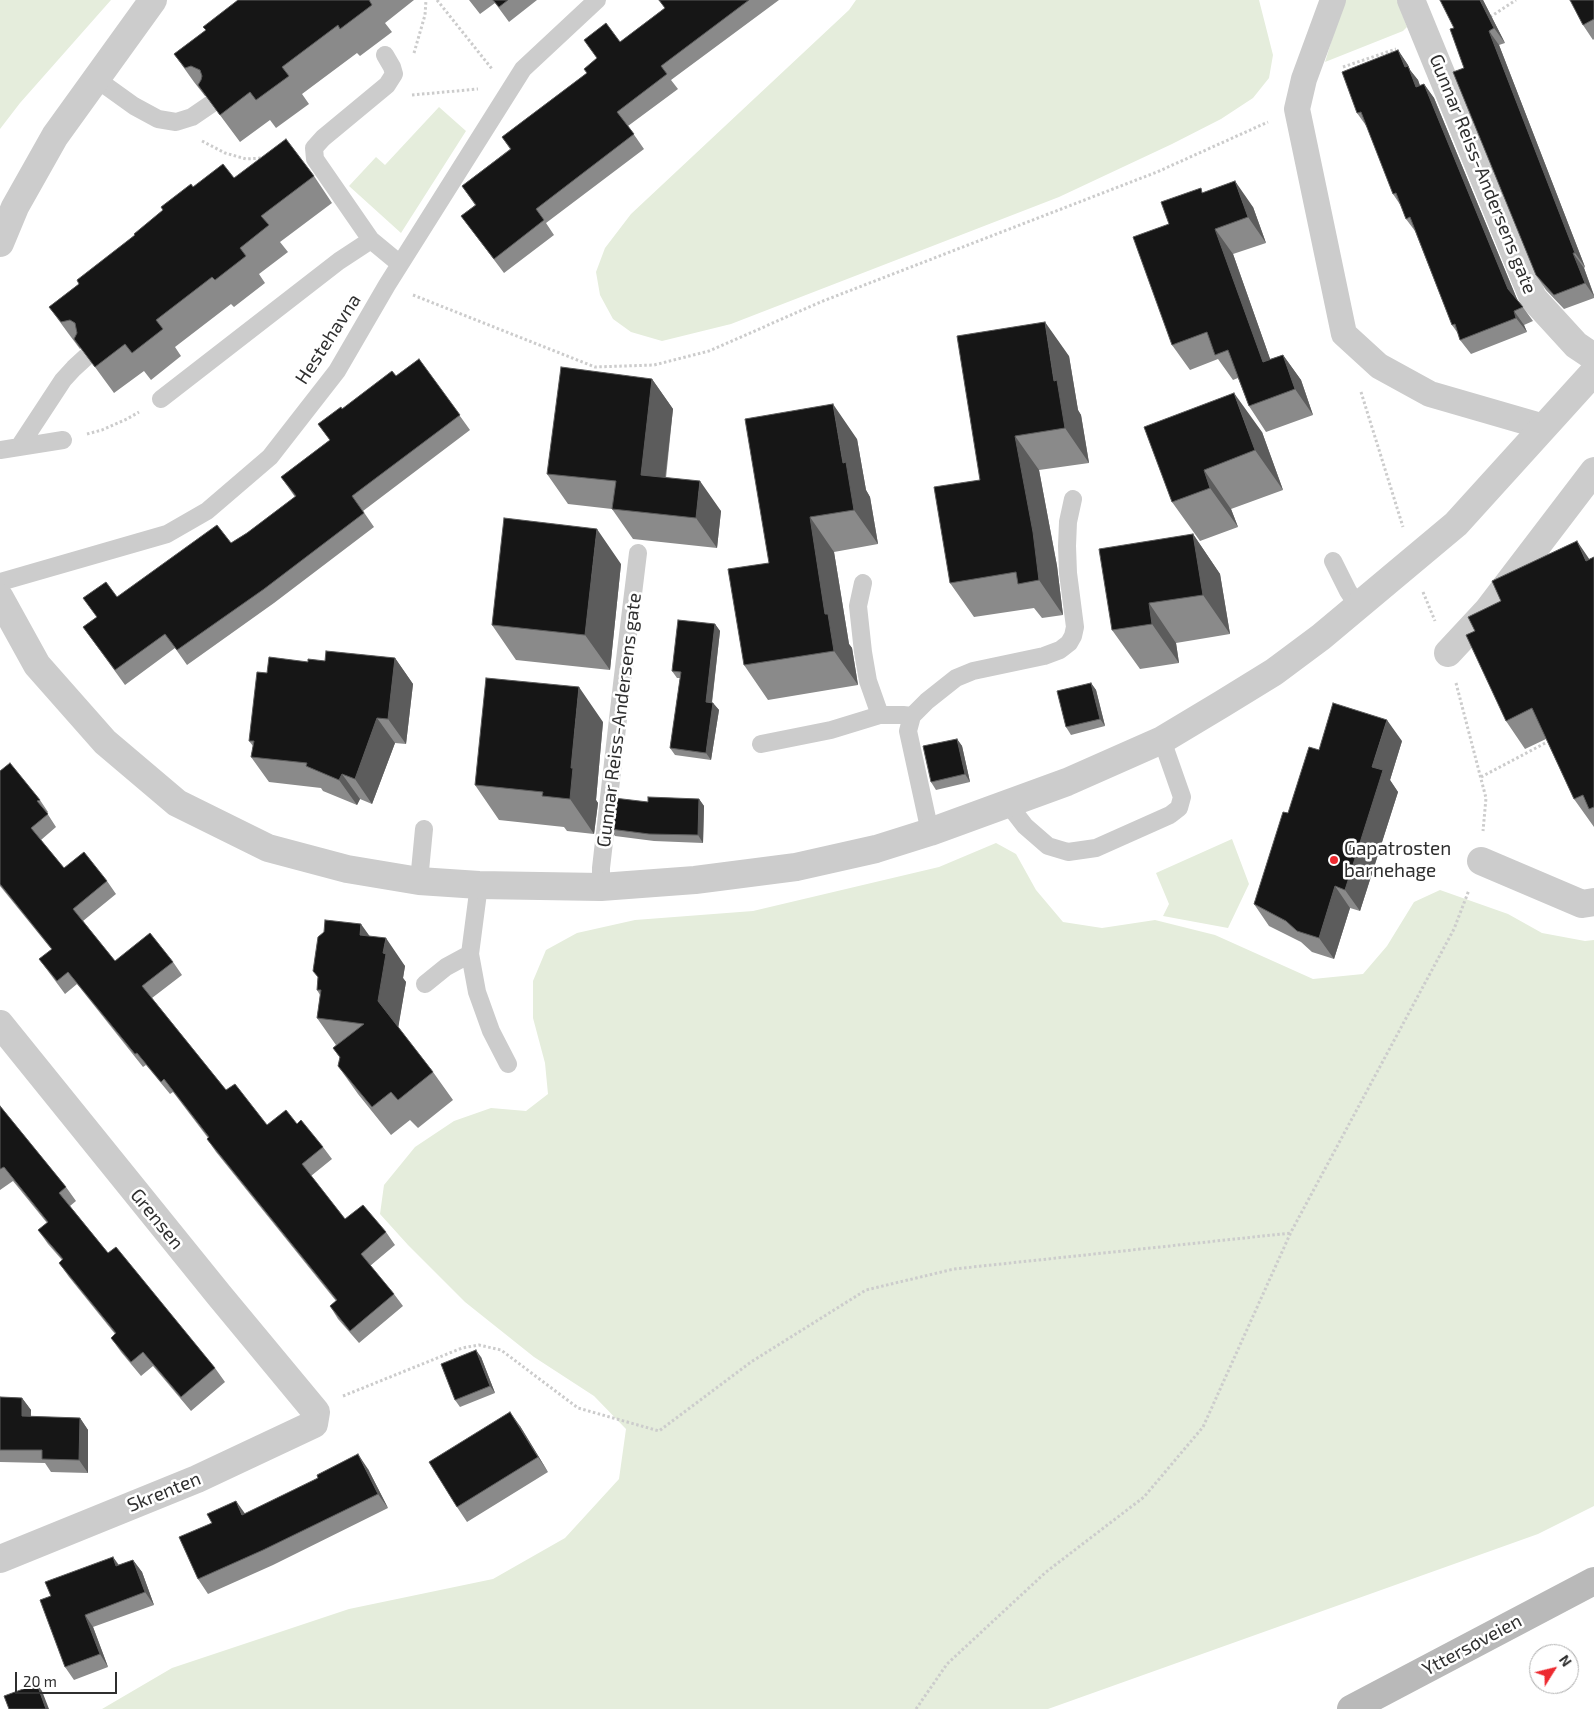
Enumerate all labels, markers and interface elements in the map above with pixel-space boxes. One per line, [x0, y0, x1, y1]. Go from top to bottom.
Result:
street label: Gunnar Reiss-Andersens gate [1424, 51, 1542, 297]
street label: Hestehavna [290, 290, 366, 388]
street label: Gunnar Reiss-Andersens gate [592, 591, 646, 849]
place label: Gapatrosten barnehage [1344, 838, 1451, 882]
marker: Gapatrosten barnehage [1328, 854, 1340, 866]
street label: Grensen [126, 1184, 188, 1254]
street label: Skrenten [124, 1467, 204, 1517]
street label: Yttersøveien [1418, 1609, 1526, 1681]
north arrow [1529, 1644, 1579, 1694]
text: N [1556, 1651, 1576, 1670]
scale bar [18, 1662, 120, 1694]
text: 20 m [23, 1672, 57, 1690]

